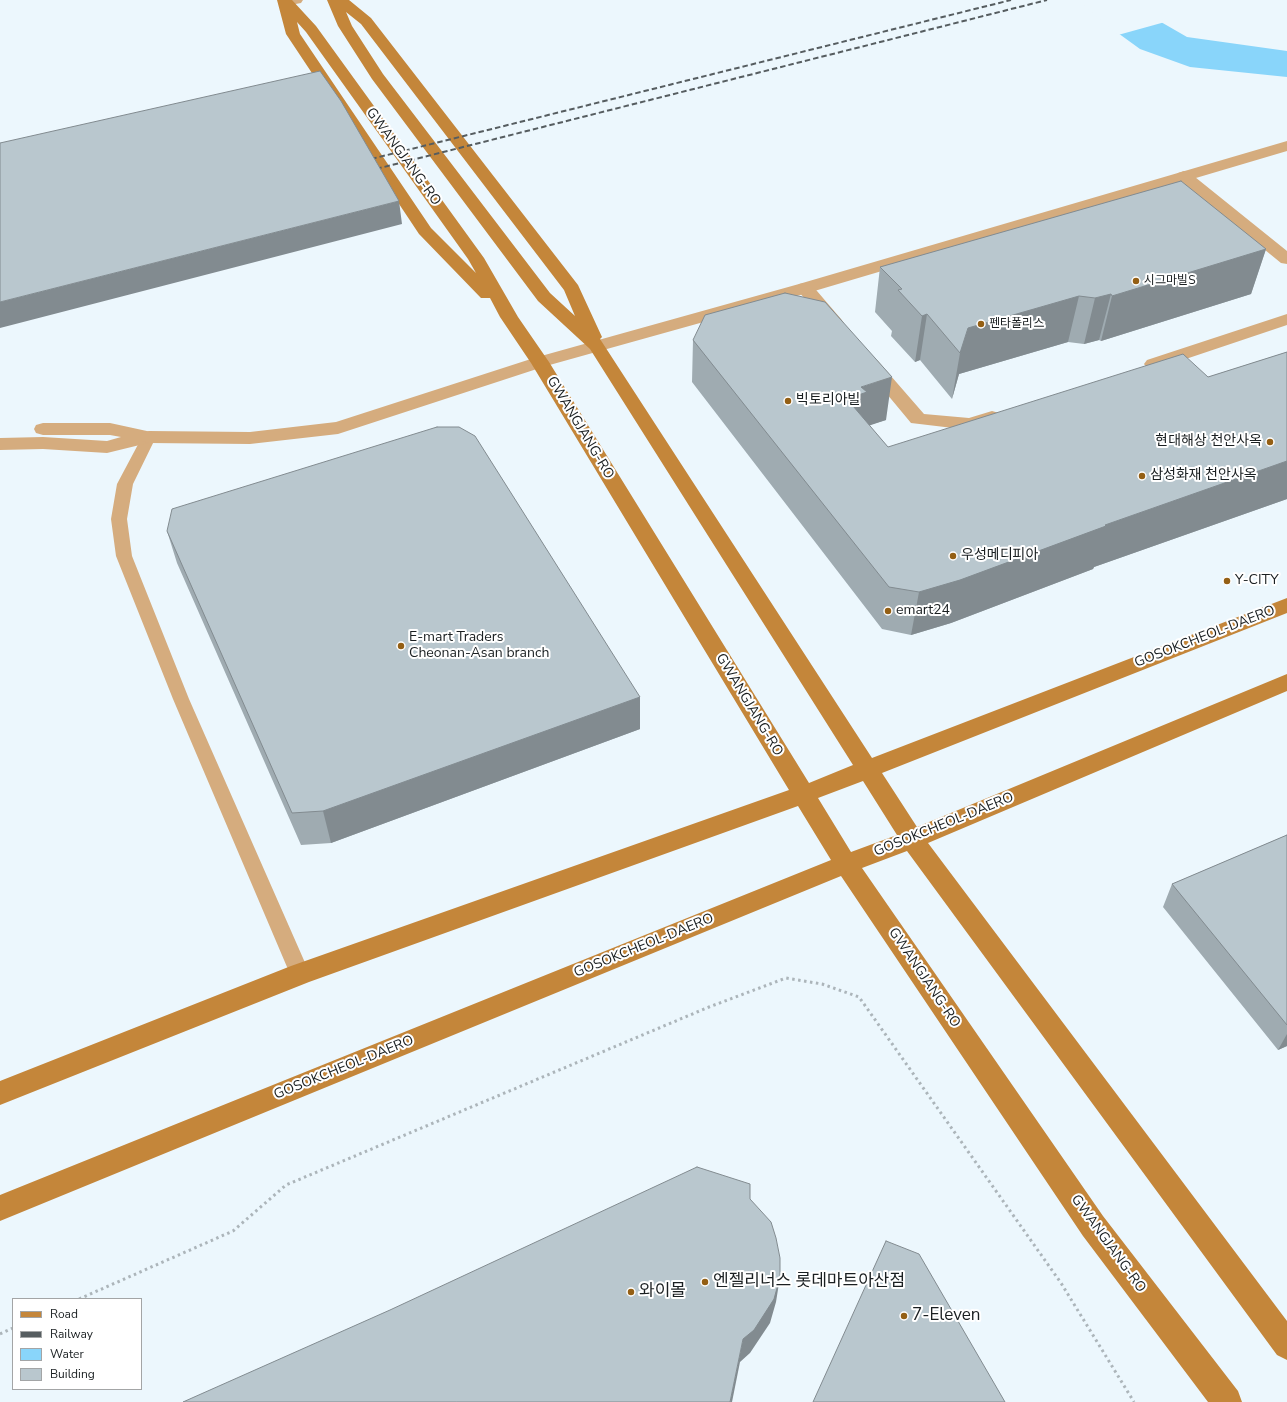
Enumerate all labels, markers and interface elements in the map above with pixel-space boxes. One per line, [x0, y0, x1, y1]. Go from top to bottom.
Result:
street label: GWANGJANG-RO [362, 105, 444, 209]
place label: 시그마빌S [1144, 274, 1196, 288]
marker: 시그마빌S [1131, 276, 1141, 286]
place label: 펜타폴리스 [989, 317, 1044, 331]
marker: 펜타폴리스 [976, 319, 986, 329]
street label: GWANGJANG-RO [543, 374, 617, 482]
place label: 빅토리아빌 [796, 393, 860, 409]
marker: 빅토리아빌 [783, 396, 793, 406]
place label: 현대해상 천안사옥 [1155, 434, 1262, 450]
marker: 현대해상 천안사옥 [1265, 437, 1275, 447]
place label: 삼성화재 천안사옥 [1150, 468, 1257, 484]
marker: 삼성화재 천안사옥 [1137, 471, 1147, 481]
place label: 우성메디피아 [961, 548, 1038, 564]
marker: 우성메디피아 [948, 551, 958, 561]
place label: Y-CITY [1235, 573, 1278, 589]
marker: Y-CITY [1222, 576, 1232, 586]
street label: GOSOKCHEOL-DAERO [1132, 602, 1278, 672]
place label: emart24 [896, 603, 950, 619]
marker: emart24 [883, 606, 893, 616]
place label: E-mart Traders Cheonan-Asan branch [409, 630, 549, 662]
marker: E-mart Traders Cheonan-Asan branch [396, 641, 406, 651]
street label: GWANGJANG-RO [712, 651, 786, 759]
street label: GOSOKCHEOL-DAERO [872, 789, 1016, 861]
street label: GOSOKCHEOL-DAERO [572, 910, 716, 982]
street label: GWANGJANG-RO [884, 925, 964, 1031]
street label: GOSOKCHEOL-DAERO [272, 1032, 416, 1104]
street label: GWANGJANG-RO [1067, 1192, 1149, 1296]
place label: 엔젤리너스 롯데마트아산점 [713, 1272, 905, 1292]
marker: 엔젤리너스 롯데마트아산점 [700, 1277, 710, 1287]
place label: 와이몰 [639, 1282, 686, 1302]
marker: 와이몰 [626, 1287, 636, 1297]
legend [12, 1298, 142, 1390]
text: Road [50, 1306, 78, 1322]
place label: 7-Eleven [912, 1306, 981, 1326]
marker: 7-Eleven [899, 1311, 909, 1321]
text: Railway [50, 1326, 93, 1342]
text: Water [50, 1346, 84, 1362]
text: Building [50, 1366, 95, 1382]

